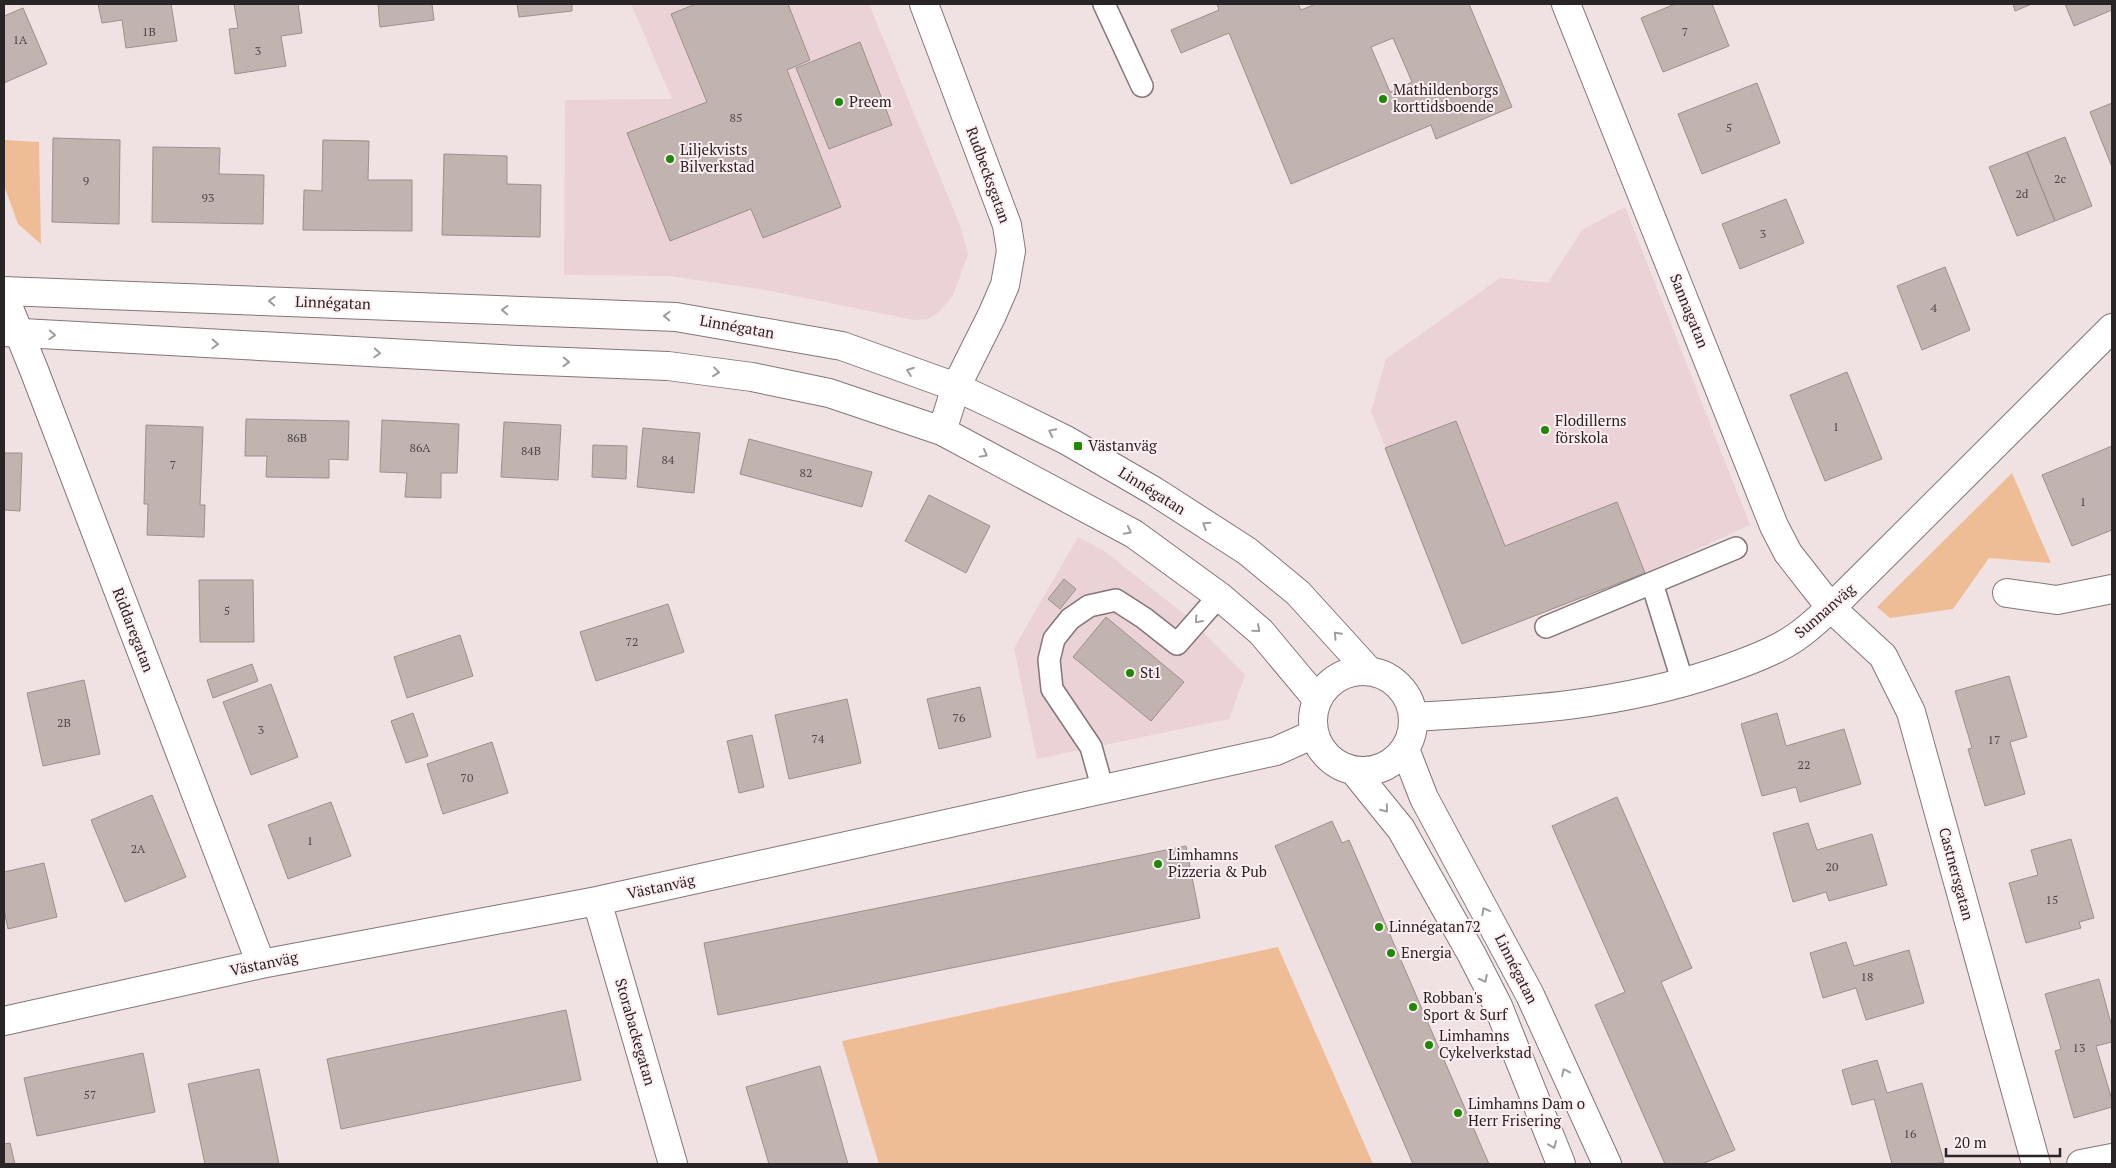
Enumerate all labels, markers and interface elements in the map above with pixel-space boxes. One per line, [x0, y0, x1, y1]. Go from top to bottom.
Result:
house number: 1B [142, 24, 156, 39]
house number: 7 [1682, 24, 1688, 39]
house number: 1A [13, 32, 28, 47]
house number: 3 [255, 43, 261, 58]
place label: Mathildenborgs korttidsboende [1393, 79, 1498, 116]
place label: Preem [849, 91, 892, 111]
marker: Mathildenborgs korttidsboende [1377, 93, 1389, 105]
marker: Preem [833, 96, 845, 108]
house number: 85 [730, 110, 742, 125]
house number: 5 [1726, 120, 1732, 135]
street label: Rudbecksgatan [962, 124, 1016, 226]
place label: Liljekvists Bilverkstad [680, 139, 755, 176]
marker: Liljekvists Bilverkstad [664, 153, 676, 165]
house number: 2c [2054, 171, 2066, 186]
house number: 9 [83, 173, 89, 188]
house number: 2d [2015, 186, 2029, 201]
house number: 93 [202, 190, 214, 205]
house number: 3 [1760, 226, 1766, 241]
street label: Sannagatan [1666, 270, 1714, 351]
street label: Linnégatan [295, 291, 371, 313]
one-way arrow [268, 296, 276, 306]
house number: 4 [1931, 300, 1938, 315]
one-way arrow [500, 305, 508, 315]
street label: Linnégatan [698, 310, 776, 342]
one-way arrow [663, 311, 671, 322]
one-way arrow [49, 329, 57, 340]
one-way arrow [211, 338, 219, 349]
one-way arrow [373, 347, 381, 358]
one-way arrow [562, 357, 570, 367]
one-way arrow [713, 366, 721, 377]
one-way arrow [906, 367, 915, 377]
place label: Flodillerns förskola [1555, 410, 1627, 447]
house number: 1 [1833, 419, 1839, 434]
marker: Flodillerns förskola [1539, 424, 1551, 436]
one-way arrow [1048, 428, 1057, 438]
house number: 86B [287, 430, 307, 445]
place label: Västanväg [1088, 435, 1158, 455]
house number: 86A [410, 440, 431, 455]
marker: Västanväg [1072, 440, 1084, 452]
house number: 84B [521, 443, 541, 458]
one-way arrow [979, 448, 988, 458]
house number: 84 [662, 452, 675, 467]
house number: 7 [170, 457, 176, 472]
street label: Linnégatan [1115, 462, 1190, 519]
house number: 82 [800, 465, 812, 480]
house number: 1 [2080, 494, 2086, 509]
one-way arrow [1202, 522, 1212, 531]
one-way arrow [1122, 525, 1131, 535]
street label: Sunnanväg [1790, 578, 1860, 642]
street label: Riddaregatan [109, 584, 159, 675]
house number: 5 [224, 603, 230, 618]
one-way arrow [1195, 614, 1203, 623]
one-way arrow [1251, 623, 1260, 631]
one-way arrow [1334, 631, 1343, 640]
house number: 72 [626, 634, 638, 649]
place label: St1 [1140, 662, 1162, 682]
marker: St1 [1124, 667, 1136, 679]
house number: 76 [953, 710, 966, 725]
house number: 2B [57, 715, 71, 730]
house number: 3 [258, 722, 264, 737]
house number: 74 [812, 731, 825, 746]
house number: 17 [1988, 732, 2000, 747]
house number: 22 [1798, 757, 1810, 772]
house number: 70 [461, 770, 473, 785]
one-way arrow [1379, 803, 1388, 812]
street label: Castnersgatan [1935, 825, 1979, 923]
house number: 1 [307, 833, 313, 848]
house number: 2A [131, 841, 146, 856]
place label: Limhamns Pizzeria & Pub [1168, 844, 1267, 881]
marker: Limhamns Pizzeria & Pub [1152, 858, 1164, 870]
house number: 20 [1826, 859, 1838, 874]
street label: Västanväg [625, 869, 698, 903]
house number: 15 [2046, 892, 2058, 907]
one-way arrow [1481, 907, 1491, 916]
place label: Linnégatan72 [1389, 916, 1481, 936]
marker: Linnégatan72 [1373, 921, 1385, 933]
street label: Linnégatan [1491, 930, 1543, 1007]
place label: Energia [1401, 942, 1452, 962]
street label: Västanväg [228, 946, 301, 980]
marker: Energia [1385, 947, 1397, 959]
house number: 18 [1861, 969, 1873, 984]
one-way arrow [1478, 974, 1488, 983]
street label: Storabackegatan [611, 976, 661, 1088]
place label: Robban's Sport & Surf [1423, 987, 1508, 1024]
marker: Robban's Sport & Surf [1407, 1001, 1419, 1013]
place label: Limhamns Cykelverkstad [1439, 1025, 1532, 1062]
marker: Limhamns Cykelverkstad [1423, 1039, 1435, 1051]
house number: 13 [2073, 1040, 2085, 1055]
one-way arrow [1561, 1068, 1572, 1077]
house number: 57 [84, 1087, 96, 1102]
place label: Limhamns Dam o Herr Frisering [1468, 1093, 1585, 1130]
marker: Limhamns Dam o Herr Frisering [1452, 1107, 1464, 1119]
house number: 16 [1904, 1126, 1917, 1141]
scale bar [1946, 1126, 2060, 1158]
text: 20 m [1954, 1132, 1987, 1152]
one-way arrow [1547, 1140, 1557, 1149]

